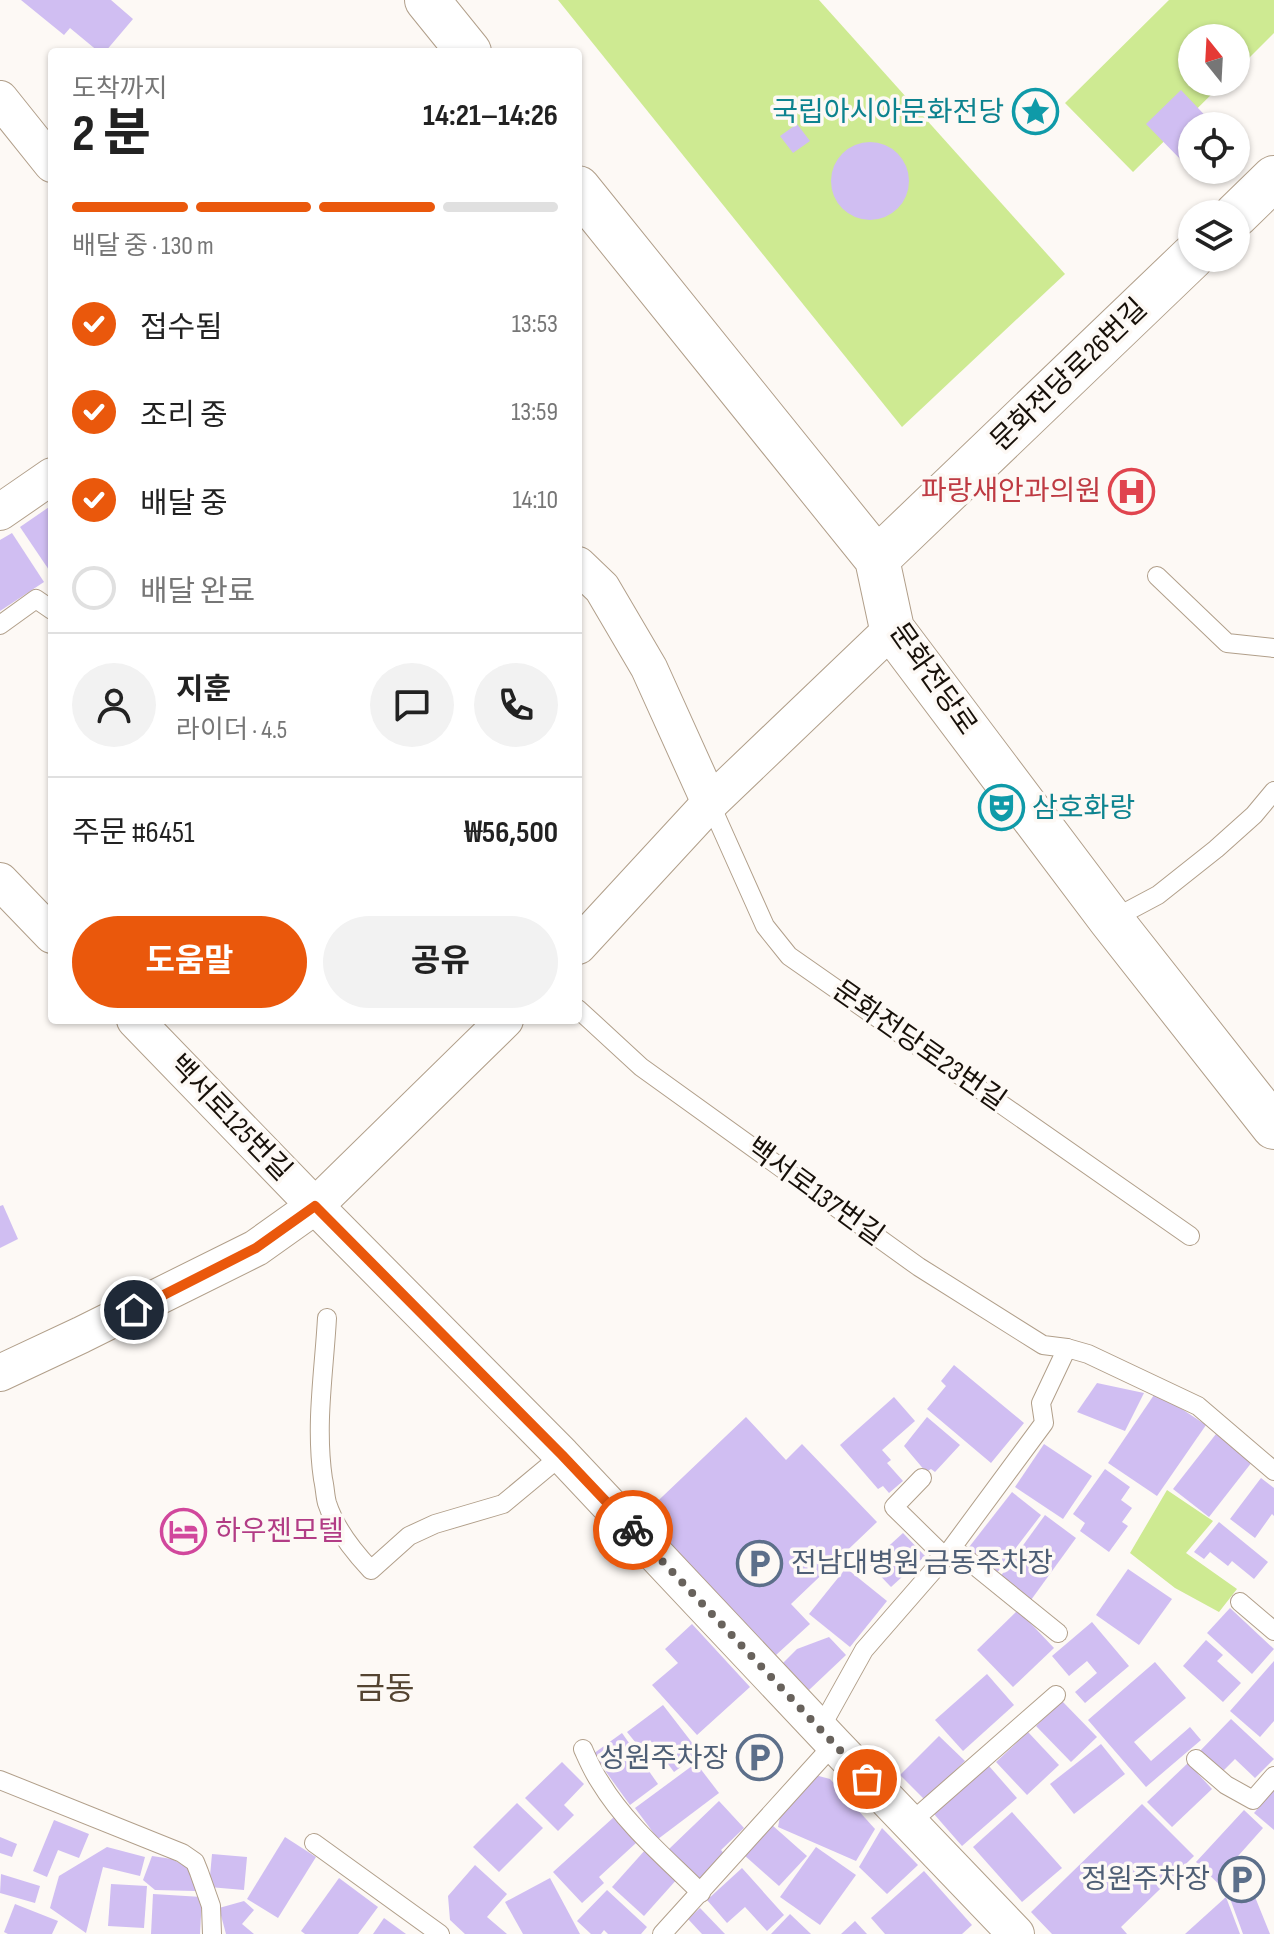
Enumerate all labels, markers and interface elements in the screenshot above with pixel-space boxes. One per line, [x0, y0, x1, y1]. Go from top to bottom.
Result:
north arrow [1178, 24, 1250, 96]
map controls [1178, 24, 1250, 272]
text: 도착까지 [72, 74, 168, 105]
place icon: 국립아시아문화전당 [1011, 88, 1059, 136]
place label: 국립아시아문화전당 [772, 96, 1004, 129]
text: 14:21–14:26 [423, 98, 558, 134]
text: 2 분 [72, 103, 151, 166]
button: locate [1178, 112, 1250, 184]
button: layers [1178, 200, 1250, 272]
text: 배달 중 · 130 m [72, 231, 214, 262]
street label: 문화전당로26번길 [984, 292, 1154, 458]
icon: check [72, 302, 116, 346]
text: 13:53 [512, 309, 558, 340]
text: 접수됨 [140, 310, 223, 346]
icon: check [72, 390, 116, 434]
text: 13:59 [511, 397, 558, 428]
text: 조리 중 [140, 398, 228, 434]
hospital icon: 파랑새안과의원 [1108, 467, 1156, 515]
place label: 파랑새안과의원 [921, 475, 1101, 508]
icon: check [72, 478, 116, 522]
text: 14:10 [512, 485, 558, 516]
text: 배달 중 [140, 486, 228, 522]
text: 배달 완료 [140, 574, 255, 610]
street label: 문화전당로 [883, 617, 983, 741]
button: person [72, 663, 156, 747]
button: chat [370, 663, 454, 747]
button: phone [474, 663, 558, 747]
text: 지훈 [176, 672, 231, 708]
text: 라이더 · 4.5 [176, 715, 287, 746]
theatre icon: 삼호화랑 [977, 784, 1025, 832]
place label: 삼호화랑 [1032, 792, 1135, 825]
text: 주문 #6451 [72, 815, 194, 851]
text: ₩56,500 [464, 815, 558, 851]
button: 도움말 [72, 916, 307, 1008]
button: 공유 [323, 916, 558, 1008]
street label: 문화전당로23번길 [826, 974, 1012, 1118]
street label: 백서로125번길 [162, 1048, 298, 1188]
street label: 백서로137번길 [740, 1131, 890, 1253]
pin [100, 1276, 168, 1344]
icon: home [112, 1288, 156, 1332]
courier [593, 1490, 673, 1570]
hotel icon: 하우젠모텔 [160, 1507, 208, 1555]
icon: bike [611, 1508, 655, 1552]
place label: 하우젠모텔 [215, 1515, 344, 1548]
parking icon: 전남대병원 금동주차장 [736, 1539, 784, 1587]
place label: 전남대병원 금동주차장 [791, 1547, 1053, 1580]
district label: 금동 [356, 1670, 414, 1709]
parking icon: 성원주차장 [735, 1734, 783, 1782]
place label: 성원주차장 [599, 1742, 728, 1775]
pin [833, 1745, 901, 1813]
icon: bag [845, 1757, 889, 1801]
parking icon: 정원주차장 [1217, 1855, 1265, 1903]
place label: 정원주차장 [1081, 1863, 1210, 1896]

